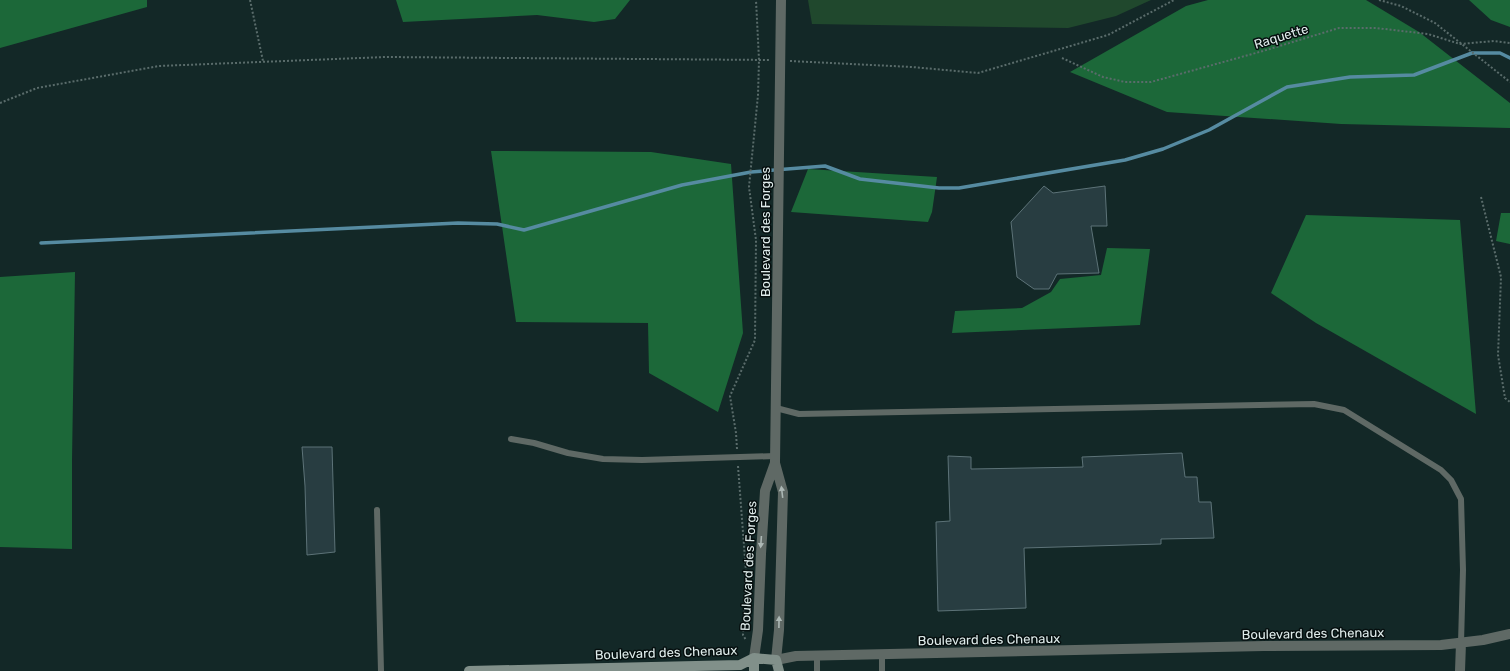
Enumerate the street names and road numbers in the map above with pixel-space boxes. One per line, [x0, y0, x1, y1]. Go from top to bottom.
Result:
street label: Raquette [1252, 21, 1310, 52]
street label: Boulevard des Forges [758, 167, 774, 297]
street label: Boulevard des Forges [738, 500, 760, 631]
street label: Boulevard des Chenaux [1242, 625, 1384, 642]
street label: Boulevard des Chenaux [918, 631, 1060, 648]
street label: Boulevard des Chenaux [595, 643, 738, 662]

